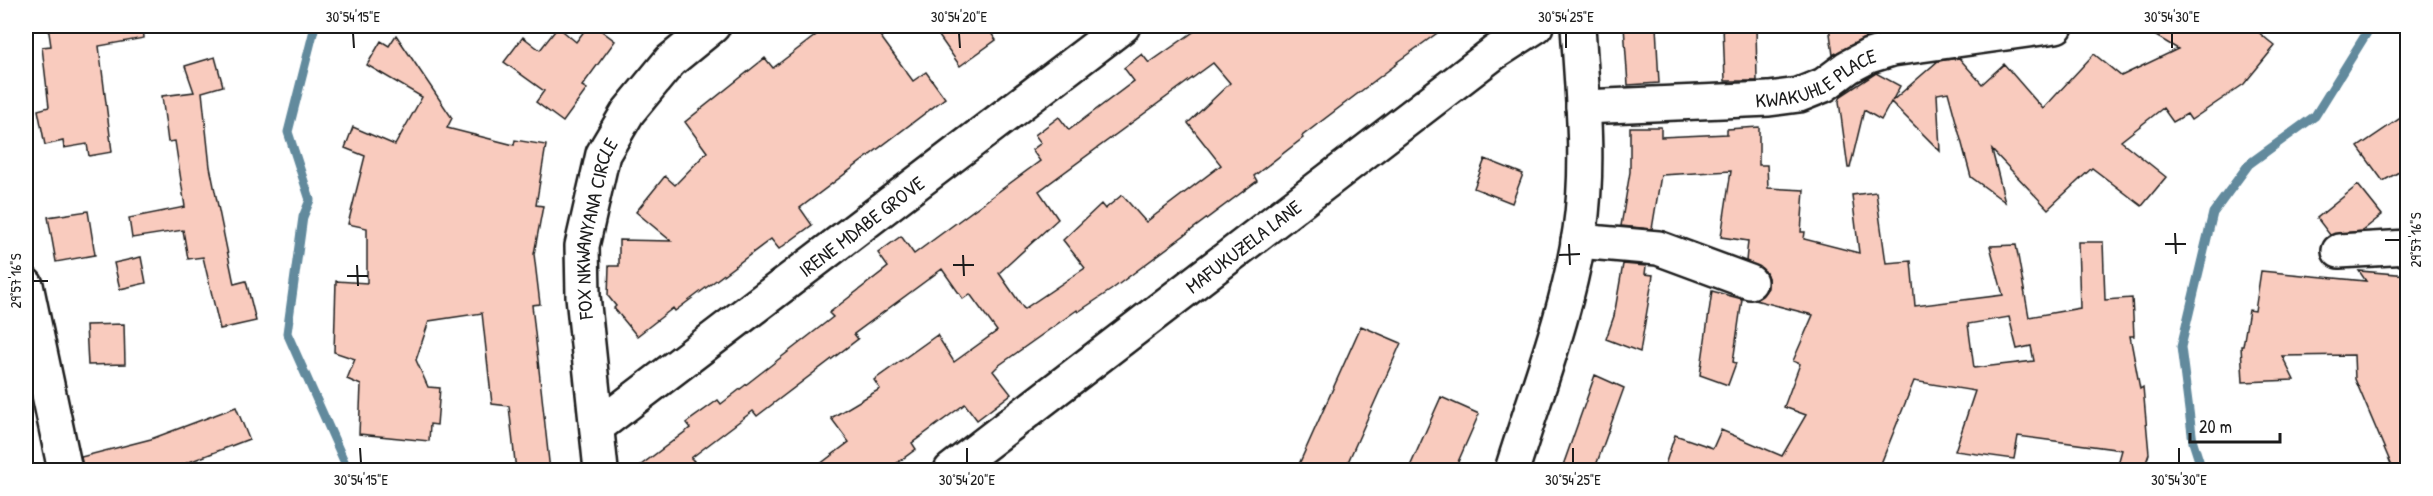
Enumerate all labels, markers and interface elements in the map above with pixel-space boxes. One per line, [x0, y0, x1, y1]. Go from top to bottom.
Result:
text: 30°54'15"E [326, 6, 381, 27]
text: 30°54'20"E [931, 6, 988, 27]
text: 30°54'25"E [1538, 6, 1594, 27]
text: 30°54'30"E [2144, 6, 2200, 27]
street label: KWAKUHLE PLACE [1755, 41, 1879, 113]
street label: FOX NKWANYANA CIRCLE [568, 132, 623, 322]
street label: IRENE MDABE GROVE [793, 169, 930, 282]
street label: MAFUKUZELA LANE [1179, 193, 1306, 299]
text: 29°57'16"S [2405, 212, 2426, 268]
text: 29°57'16"S [5, 253, 26, 309]
scale bar [2190, 406, 2280, 444]
text: 20 m [2199, 414, 2232, 439]
text: 30°54'15"E [334, 469, 389, 490]
text: 30°54'20"E [939, 469, 996, 490]
text: 30°54'25"E [1545, 469, 1601, 490]
text: 30°54'30"E [2151, 469, 2207, 490]

